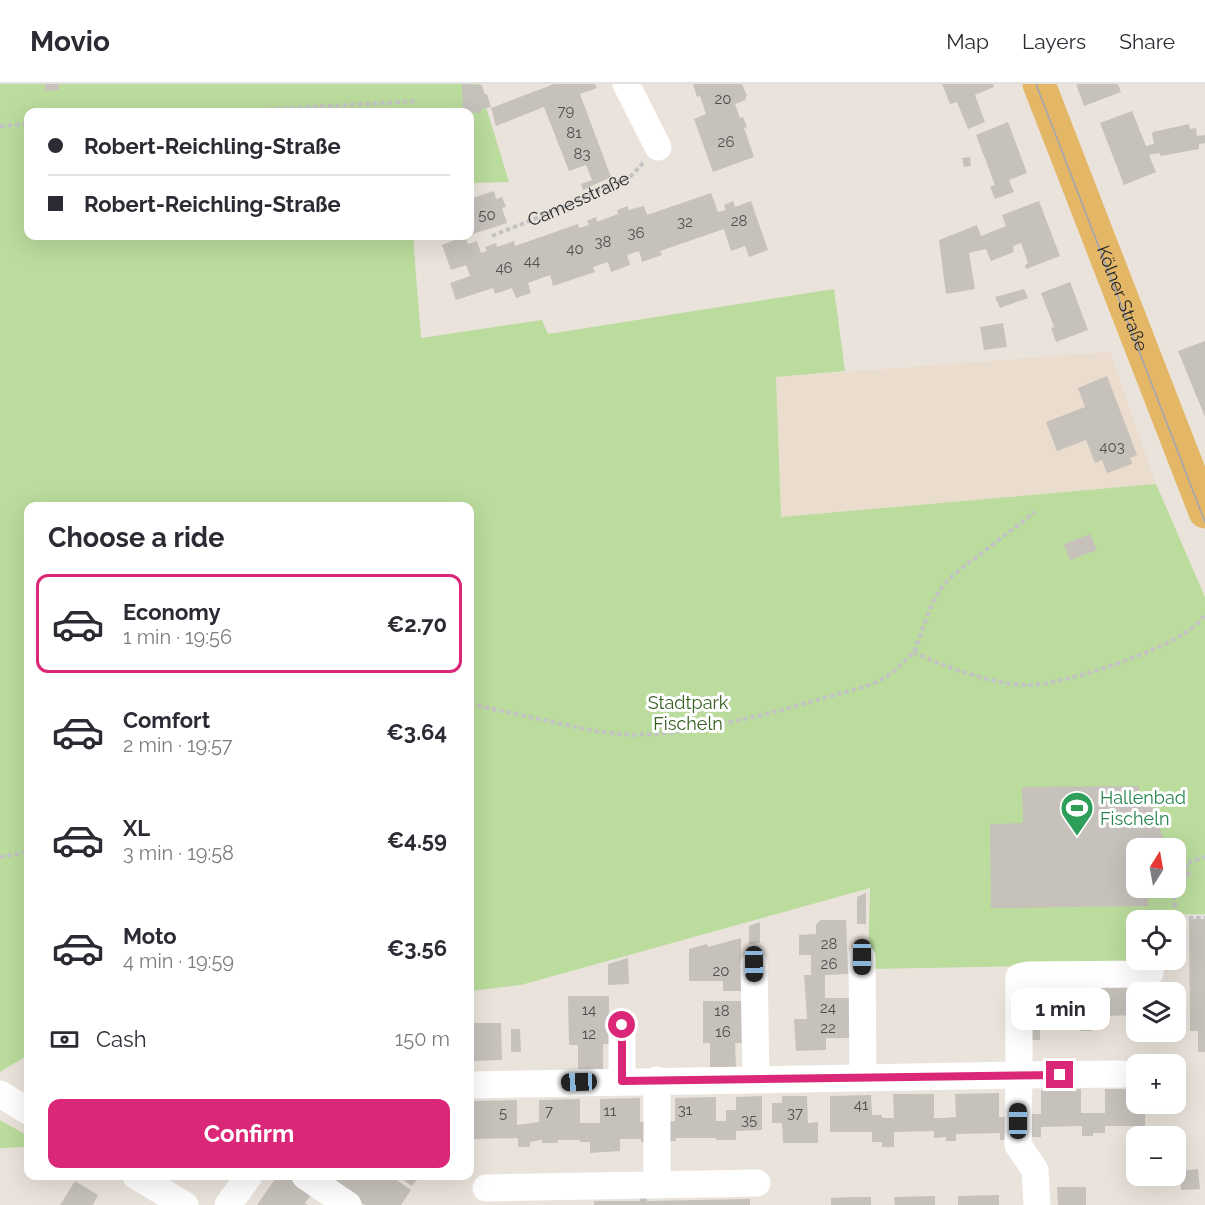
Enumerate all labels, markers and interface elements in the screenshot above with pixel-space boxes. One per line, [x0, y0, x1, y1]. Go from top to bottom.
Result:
text: Movio [30, 25, 110, 58]
text: Map [946, 29, 989, 54]
text: Layers [1022, 29, 1086, 54]
text: Share [1119, 29, 1175, 54]
house number: 20 [715, 90, 732, 108]
house number: 79 [558, 102, 575, 120]
house number: 81 [566, 124, 582, 142]
text: Robert-Reichling-Straße [84, 133, 341, 159]
house number: 26 [718, 133, 734, 151]
house number: 83 [574, 145, 590, 163]
street label: Camesstraße [524, 167, 633, 231]
text: Robert-Reichling-Straße [84, 191, 341, 217]
house number: 50 [478, 206, 496, 224]
house number: 28 [731, 212, 747, 230]
house number: 32 [677, 213, 693, 231]
house number: 36 [627, 224, 645, 242]
house number: 38 [595, 233, 612, 251]
house number: 40 [566, 240, 584, 258]
street label: Kölner Straße [1093, 242, 1153, 354]
house number: 44 [524, 252, 540, 270]
house number: 46 [495, 259, 513, 277]
house number: 403 [1099, 438, 1125, 456]
text: Choose a ride [48, 522, 224, 553]
icon: car [51, 597, 105, 651]
text: Economy [123, 599, 221, 625]
text: €2.70 [387, 611, 447, 637]
text: 1 min · 19:56 [123, 625, 232, 649]
park label: Stadtpark Fischeln [648, 692, 729, 734]
icon: car [51, 705, 105, 759]
text: Comfort [123, 707, 210, 733]
text: €3.64 [386, 719, 447, 745]
text: 2 min · 19:57 [123, 733, 232, 757]
place label: Hallenbad Fischeln [1100, 787, 1186, 829]
sports icon: Hallenbad Fischeln [1059, 790, 1095, 837]
icon: car [51, 813, 105, 867]
text: XL [123, 815, 150, 841]
text: €4.59 [387, 827, 447, 853]
north arrow [1126, 838, 1186, 898]
map controls [1126, 838, 1186, 1186]
text: 3 min · 19:58 [123, 841, 234, 865]
button: locate [1126, 910, 1186, 970]
icon: car [51, 921, 105, 975]
text: Moto [123, 923, 177, 949]
text: €3.56 [387, 935, 447, 961]
house number: 28 [821, 935, 837, 953]
car [853, 939, 871, 975]
car [745, 946, 763, 982]
text: 4 min · 19:59 [123, 949, 234, 973]
house number: 26 [821, 955, 837, 973]
house number: 20 [713, 962, 730, 980]
button: layers [1126, 982, 1186, 1042]
callout: 1 min [1010, 988, 1110, 1030]
text: 1 min [1035, 997, 1086, 1021]
house number: 24 [820, 999, 836, 1017]
house number: 14 [582, 1001, 596, 1019]
house number: 18 [714, 1002, 730, 1020]
route start [608, 1011, 635, 1038]
house number: 22 [820, 1019, 836, 1037]
icon: cash [48, 1023, 81, 1056]
house number: 16 [715, 1023, 731, 1041]
house number: 12 [582, 1025, 596, 1043]
text: Cash [96, 1026, 147, 1052]
text: 150 m [395, 1027, 450, 1051]
button: + [1126, 1054, 1186, 1114]
route end [1046, 1061, 1073, 1088]
car [561, 1072, 597, 1092]
house number: 41 [854, 1096, 869, 1114]
button: Confirm [48, 1099, 450, 1168]
house number: 31 [678, 1101, 693, 1119]
house number: 7 [545, 1102, 553, 1120]
house number: 11 [604, 1102, 617, 1120]
car [1009, 1103, 1027, 1139]
house number: 5 [499, 1104, 507, 1122]
house number: 37 [787, 1104, 803, 1122]
house number: 35 [741, 1111, 757, 1129]
button: − [1126, 1126, 1186, 1186]

